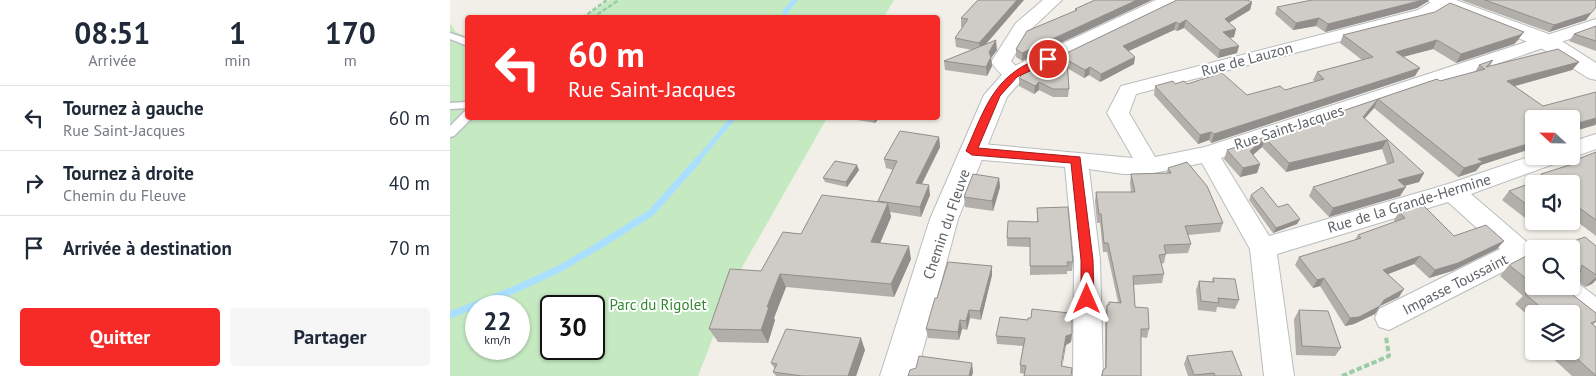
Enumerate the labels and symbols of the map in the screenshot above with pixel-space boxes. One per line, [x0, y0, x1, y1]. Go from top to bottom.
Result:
pin [1027, 38, 1069, 80]
street label: Rue de Lauzon [1199, 38, 1295, 80]
street label: Rue Saint-Jacques [1232, 100, 1346, 154]
north arrow [1525, 110, 1580, 165]
street label: Chemin du Fleuve [918, 166, 974, 282]
street label: Rue de la Grande-Hermine [1325, 169, 1493, 237]
street label: Impasse Toussaint [1399, 249, 1511, 319]
position arrow [1060, 272, 1112, 324]
speed limit sign: 30 [540, 295, 605, 360]
park label: Parc du Rigolet [609, 295, 707, 314]

